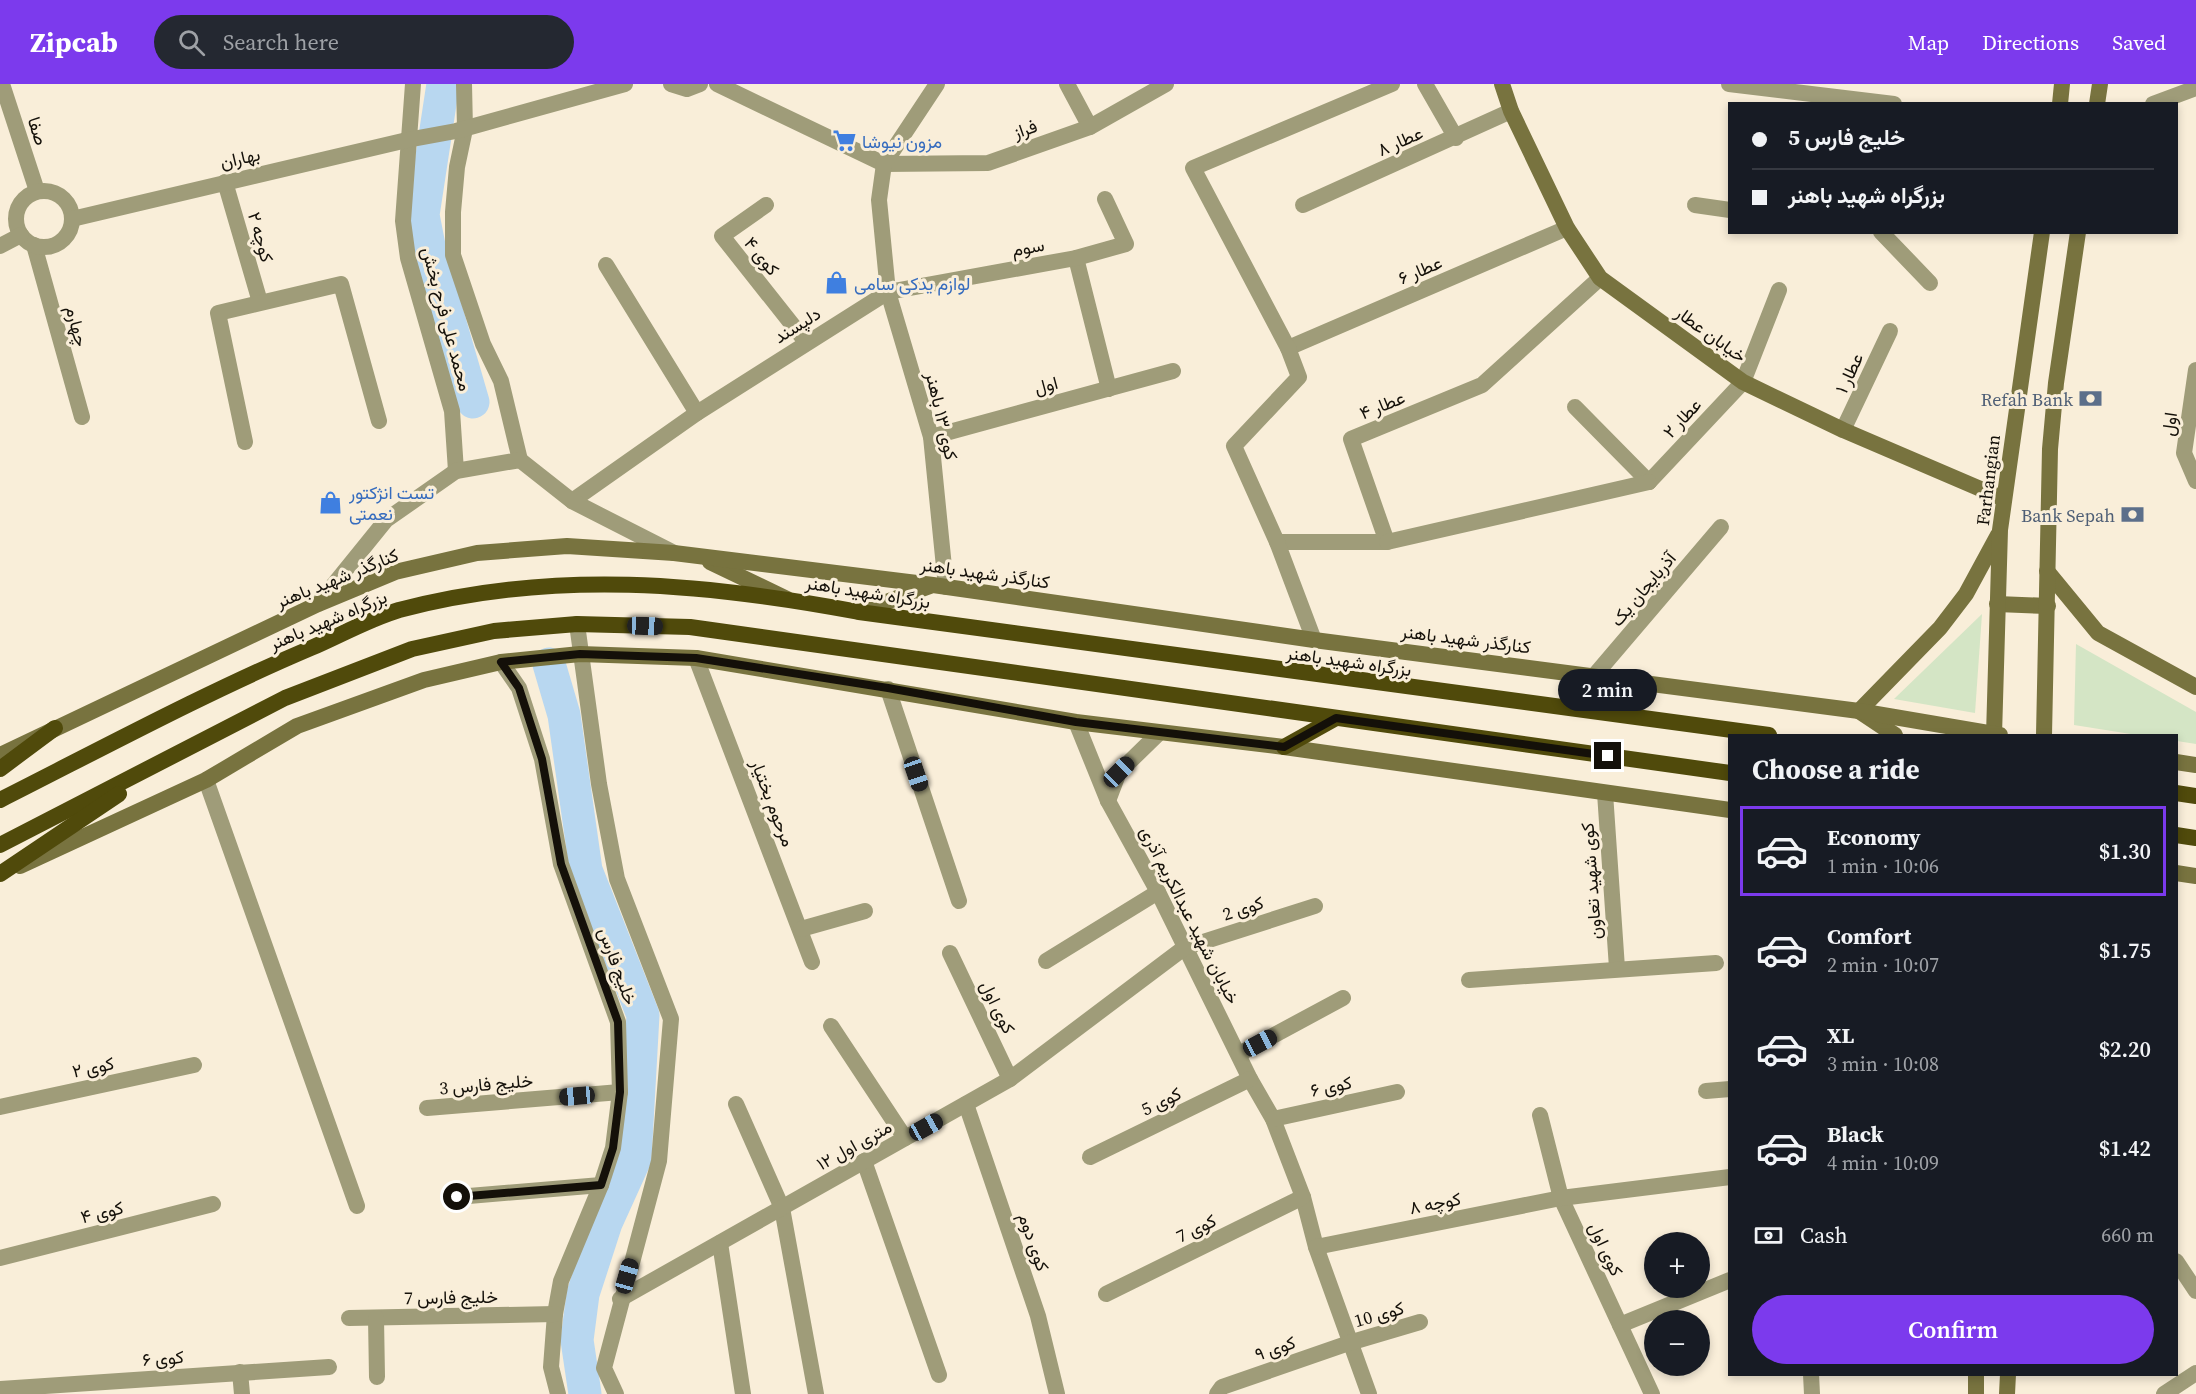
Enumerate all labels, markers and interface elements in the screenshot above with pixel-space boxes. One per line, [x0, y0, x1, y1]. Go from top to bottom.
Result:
search box [154, 15, 574, 69]
text: Zipcab [30, 23, 118, 61]
icon: search [175, 26, 208, 59]
text: Search here [223, 27, 339, 57]
text: Map [1908, 28, 1949, 57]
text: Directions [1982, 28, 2079, 57]
text: Saved [2112, 28, 2166, 57]
street label: صفا [22, 113, 54, 149]
street label: فراز [1008, 113, 1041, 145]
street label: عطار ۸ [1373, 120, 1427, 162]
text: خلیج فارس 5 [1788, 122, 1905, 152]
supermarket icon: مزون نیوشا [831, 128, 857, 154]
place label: مزون نیوشا [862, 129, 942, 154]
street label: بهاران [218, 141, 262, 175]
text: بزرگراه شهید باهنر [1788, 180, 1945, 210]
street label: کوچه ۲ [242, 209, 280, 265]
street label: کوی ۴ [739, 231, 785, 281]
street label: سوم [1010, 232, 1046, 262]
street label: محمد علی فرح بخش [416, 244, 478, 394]
street label: عطار ۶ [1394, 250, 1446, 290]
shop icon: لوازم یدکی سامی [823, 270, 849, 296]
place label: لوازم یدکی سامی [854, 271, 970, 296]
street label: خیابان عطار [1670, 299, 1752, 368]
street label: دلپسند [769, 301, 825, 349]
street label: چهارم [60, 303, 94, 349]
street label: عطار ۱ [1829, 349, 1869, 397]
street label: کوی ۱۳ باهنر [920, 369, 964, 463]
street label: اول [1031, 370, 1061, 400]
street label: عطار ۴ [1356, 385, 1408, 425]
bank icon: Refah Bank [2078, 386, 2104, 412]
place label: Refah Bank [1981, 387, 2073, 412]
street label: عطار ۲ [1657, 393, 1707, 443]
street label: اول [2155, 411, 2183, 437]
street label: Farhangian [1970, 433, 2006, 527]
place label: تست انژکتور نعمتی [348, 480, 434, 526]
shop icon: تست انژکتور نعمتی [318, 489, 344, 515]
bank icon: Bank Sepah [2120, 502, 2146, 528]
place label: Bank Sepah [2021, 503, 2115, 528]
street label: کنارگذر شهید باهنر [271, 542, 402, 614]
street label: آذربایجان یک [1604, 545, 1683, 632]
street label: کنارگذر شهید باهنر [918, 551, 1051, 594]
street label: بزرگراه شهید باهنر [803, 570, 932, 614]
street label: بزرگراه شهید باهنر [264, 584, 391, 657]
car [627, 616, 663, 636]
street label: کنارگذر شهید باهنر [1399, 619, 1532, 659]
street label: بزرگراه شهید باهنر [1284, 640, 1413, 682]
callout: 2 min [1558, 669, 1658, 711]
text: 2 min [1582, 676, 1633, 704]
route end [1594, 742, 1621, 769]
text: Choose a ride [1752, 751, 1920, 788]
car [1100, 753, 1138, 791]
car [902, 754, 930, 794]
street label: مرحوم بختیار [745, 755, 801, 850]
street label: خیابان شهید عبدالکریم آذری [1134, 822, 1246, 1008]
street label: کوی شهید تعاون [1574, 822, 1608, 940]
text: Economy [1827, 822, 1921, 852]
icon: car [1755, 824, 1809, 878]
text: $1.30 [2099, 836, 2151, 866]
text: 1 min · 10:06 [1827, 852, 1939, 880]
street label: کوی 2 [1219, 890, 1267, 926]
text: Comfort [1827, 921, 1911, 951]
icon: car [1755, 923, 1809, 977]
street label: خلیج فارس [592, 924, 644, 1008]
text: $1.75 [2099, 935, 2151, 965]
text: 2 min · 10:07 [1827, 951, 1939, 979]
street label: کوی اول [974, 976, 1022, 1038]
text: XL [1827, 1020, 1854, 1050]
icon: car [1755, 1022, 1809, 1076]
car [1240, 1027, 1280, 1059]
text: $2.20 [2099, 1034, 2151, 1064]
street label: کوی ۲ [70, 1050, 116, 1084]
text: 3 min · 10:08 [1827, 1050, 1939, 1078]
street label: خلیج فارس 3 [438, 1067, 534, 1101]
street label: کوی ۶ [1308, 1069, 1354, 1103]
street label: کوی 5 [1137, 1081, 1185, 1121]
car [558, 1085, 596, 1107]
car [906, 1110, 946, 1144]
street label: ۱۲ متری اول [812, 1114, 896, 1176]
text: Black [1827, 1119, 1884, 1149]
icon: car [1755, 1121, 1809, 1175]
text: $1.42 [2099, 1133, 2151, 1163]
text: 4 min · 10:09 [1827, 1149, 1939, 1177]
route start [443, 1183, 470, 1210]
street label: کوچه ۸ [1407, 1186, 1463, 1220]
street label: کوی ۴ [78, 1195, 126, 1229]
street label: کوی 7 [1172, 1208, 1220, 1248]
street label: کوی دوم [1012, 1209, 1056, 1275]
street label: کوی اول [1583, 1218, 1629, 1280]
icon: cash [1752, 1219, 1785, 1252]
text: Cash [1800, 1220, 1848, 1250]
text: 660 m [2101, 1221, 2154, 1249]
map controls [1644, 1232, 1710, 1376]
button: + [1644, 1232, 1710, 1298]
car [613, 1256, 641, 1296]
street label: خلیج فارس 7 [404, 1284, 498, 1310]
street label: کوی 10 [1351, 1295, 1407, 1333]
button: Confirm [1752, 1295, 2154, 1364]
button: − [1644, 1310, 1710, 1376]
street label: کوی ۹ [1251, 1329, 1299, 1367]
street label: کوی ۶ [141, 1344, 185, 1372]

